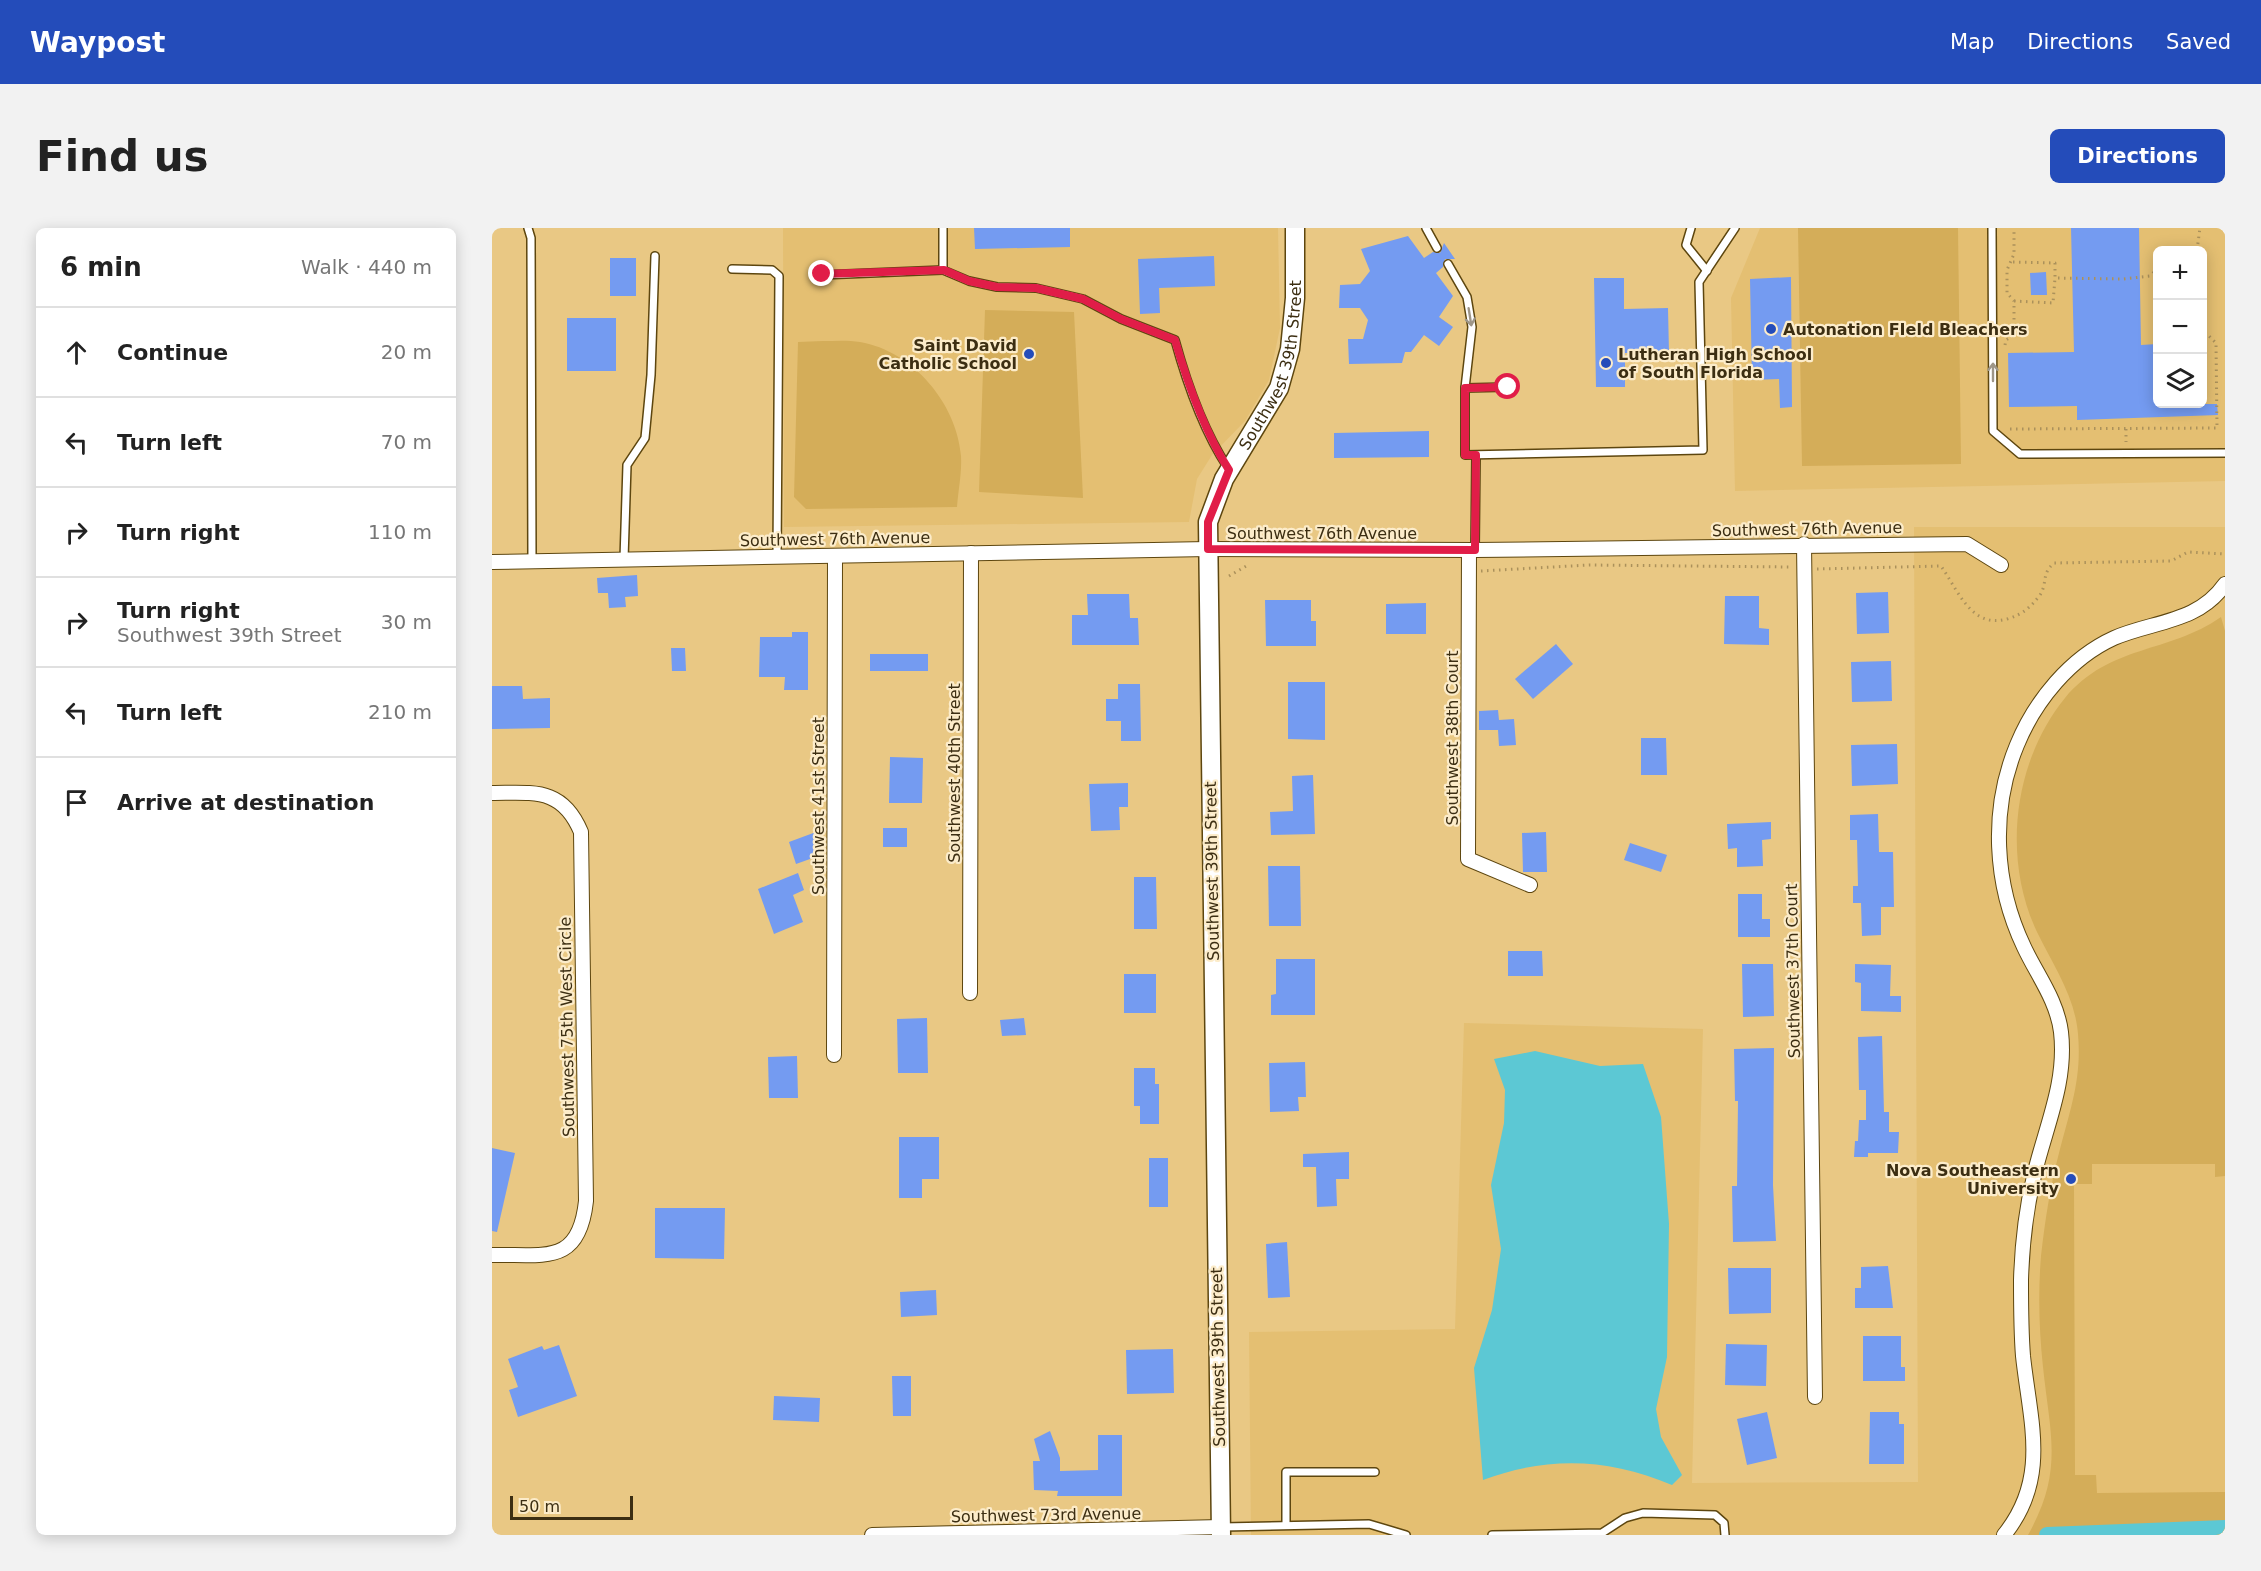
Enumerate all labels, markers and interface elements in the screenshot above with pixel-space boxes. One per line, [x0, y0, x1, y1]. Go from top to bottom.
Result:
text: Waypost [30, 26, 166, 59]
text: Map [1950, 30, 1994, 54]
text: Directions [2027, 30, 2133, 54]
text: Saved [2166, 30, 2231, 54]
button: Directions [2050, 129, 2225, 183]
text: Find us [36, 132, 209, 181]
map controls [2153, 246, 2207, 408]
button: + [2153, 246, 2207, 300]
text: 6 min [60, 252, 142, 282]
text: Walk · 440 m [301, 255, 432, 279]
route end [808, 260, 834, 286]
street label: Southwest 39th Street [1235, 280, 1305, 453]
button: − [2153, 300, 2207, 354]
one-way arrow [1465, 307, 1476, 327]
place label: Autonation FIeld Bleachers [1783, 320, 2027, 339]
marker: Autonation FIeld Bleachers [1764, 322, 1778, 336]
icon: ahead [60, 336, 93, 369]
place label: Saint David Catholic School [879, 336, 1017, 373]
text: Continue [117, 340, 228, 365]
text: 20 m [381, 340, 432, 364]
place label: Lutheran High School of South Florida [1618, 345, 1812, 382]
marker: Saint David Catholic School [1022, 347, 1036, 361]
button: layers [2153, 354, 2207, 408]
marker: Lutheran High School of South Florida [1599, 356, 1613, 370]
one-way arrow [1987, 363, 1998, 383]
route start [1494, 373, 1520, 399]
icon: left [60, 426, 93, 459]
text: Turn left [117, 430, 222, 455]
text: 70 m [381, 430, 432, 454]
icon: right [60, 516, 93, 549]
street label: Southwest 76th Avenue [1712, 518, 1902, 540]
text: Turn right [117, 520, 240, 545]
text: 110 m [368, 520, 432, 544]
street label: Southwest 76th Avenue [1227, 524, 1417, 543]
street label: Southwest 76th Avenue [740, 528, 930, 550]
text: Turn right [117, 598, 240, 623]
icon: right [60, 606, 93, 639]
text: 30 m [381, 610, 432, 634]
text: Southwest 39th Street [117, 623, 342, 647]
street label: Southwest 38th Court [1443, 651, 1462, 825]
street label: Southwest 40th Street [945, 683, 964, 863]
icon: left [60, 696, 93, 729]
text: Turn left [117, 700, 222, 725]
text: 210 m [368, 700, 432, 724]
street label: Southwest 41st Street [809, 717, 828, 895]
street label: Southwest 39th Street [1201, 781, 1223, 961]
icon: arrive [60, 786, 93, 819]
text: Arrive at destination [117, 790, 374, 815]
street label: Southwest 37th Court [1782, 883, 1804, 1059]
street label: Southwest 75th West Circle [556, 917, 578, 1137]
place label: Nova Southeastern University [1886, 1161, 2060, 1198]
marker: Nova Southeastern University [2064, 1172, 2078, 1186]
street label: Southwest 39th Street [1207, 1267, 1229, 1447]
scale bar [510, 1493, 633, 1520]
text: 50 m [519, 1497, 560, 1516]
street label: Southwest 73rd Avenue [951, 1504, 1141, 1526]

